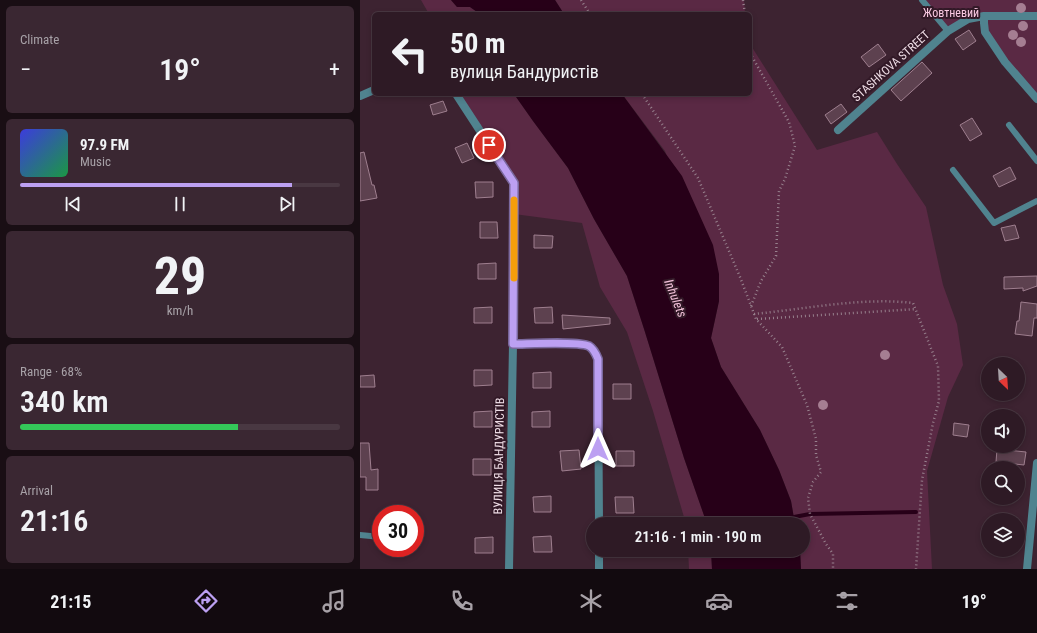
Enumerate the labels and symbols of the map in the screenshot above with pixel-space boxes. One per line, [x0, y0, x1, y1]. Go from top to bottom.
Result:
park label: Жовтневий [923, 6, 979, 20]
street label: STASHKOVA STREET [849, 28, 933, 104]
pin [472, 128, 506, 162]
water label: Inhulets [661, 277, 690, 320]
north arrow [981, 357, 1025, 401]
street label: ВУЛИЦЯ БАНДУРИСТІВ [491, 397, 507, 515]
position arrow [577, 428, 619, 470]
speed limit sign: 30 [372, 505, 424, 557]

